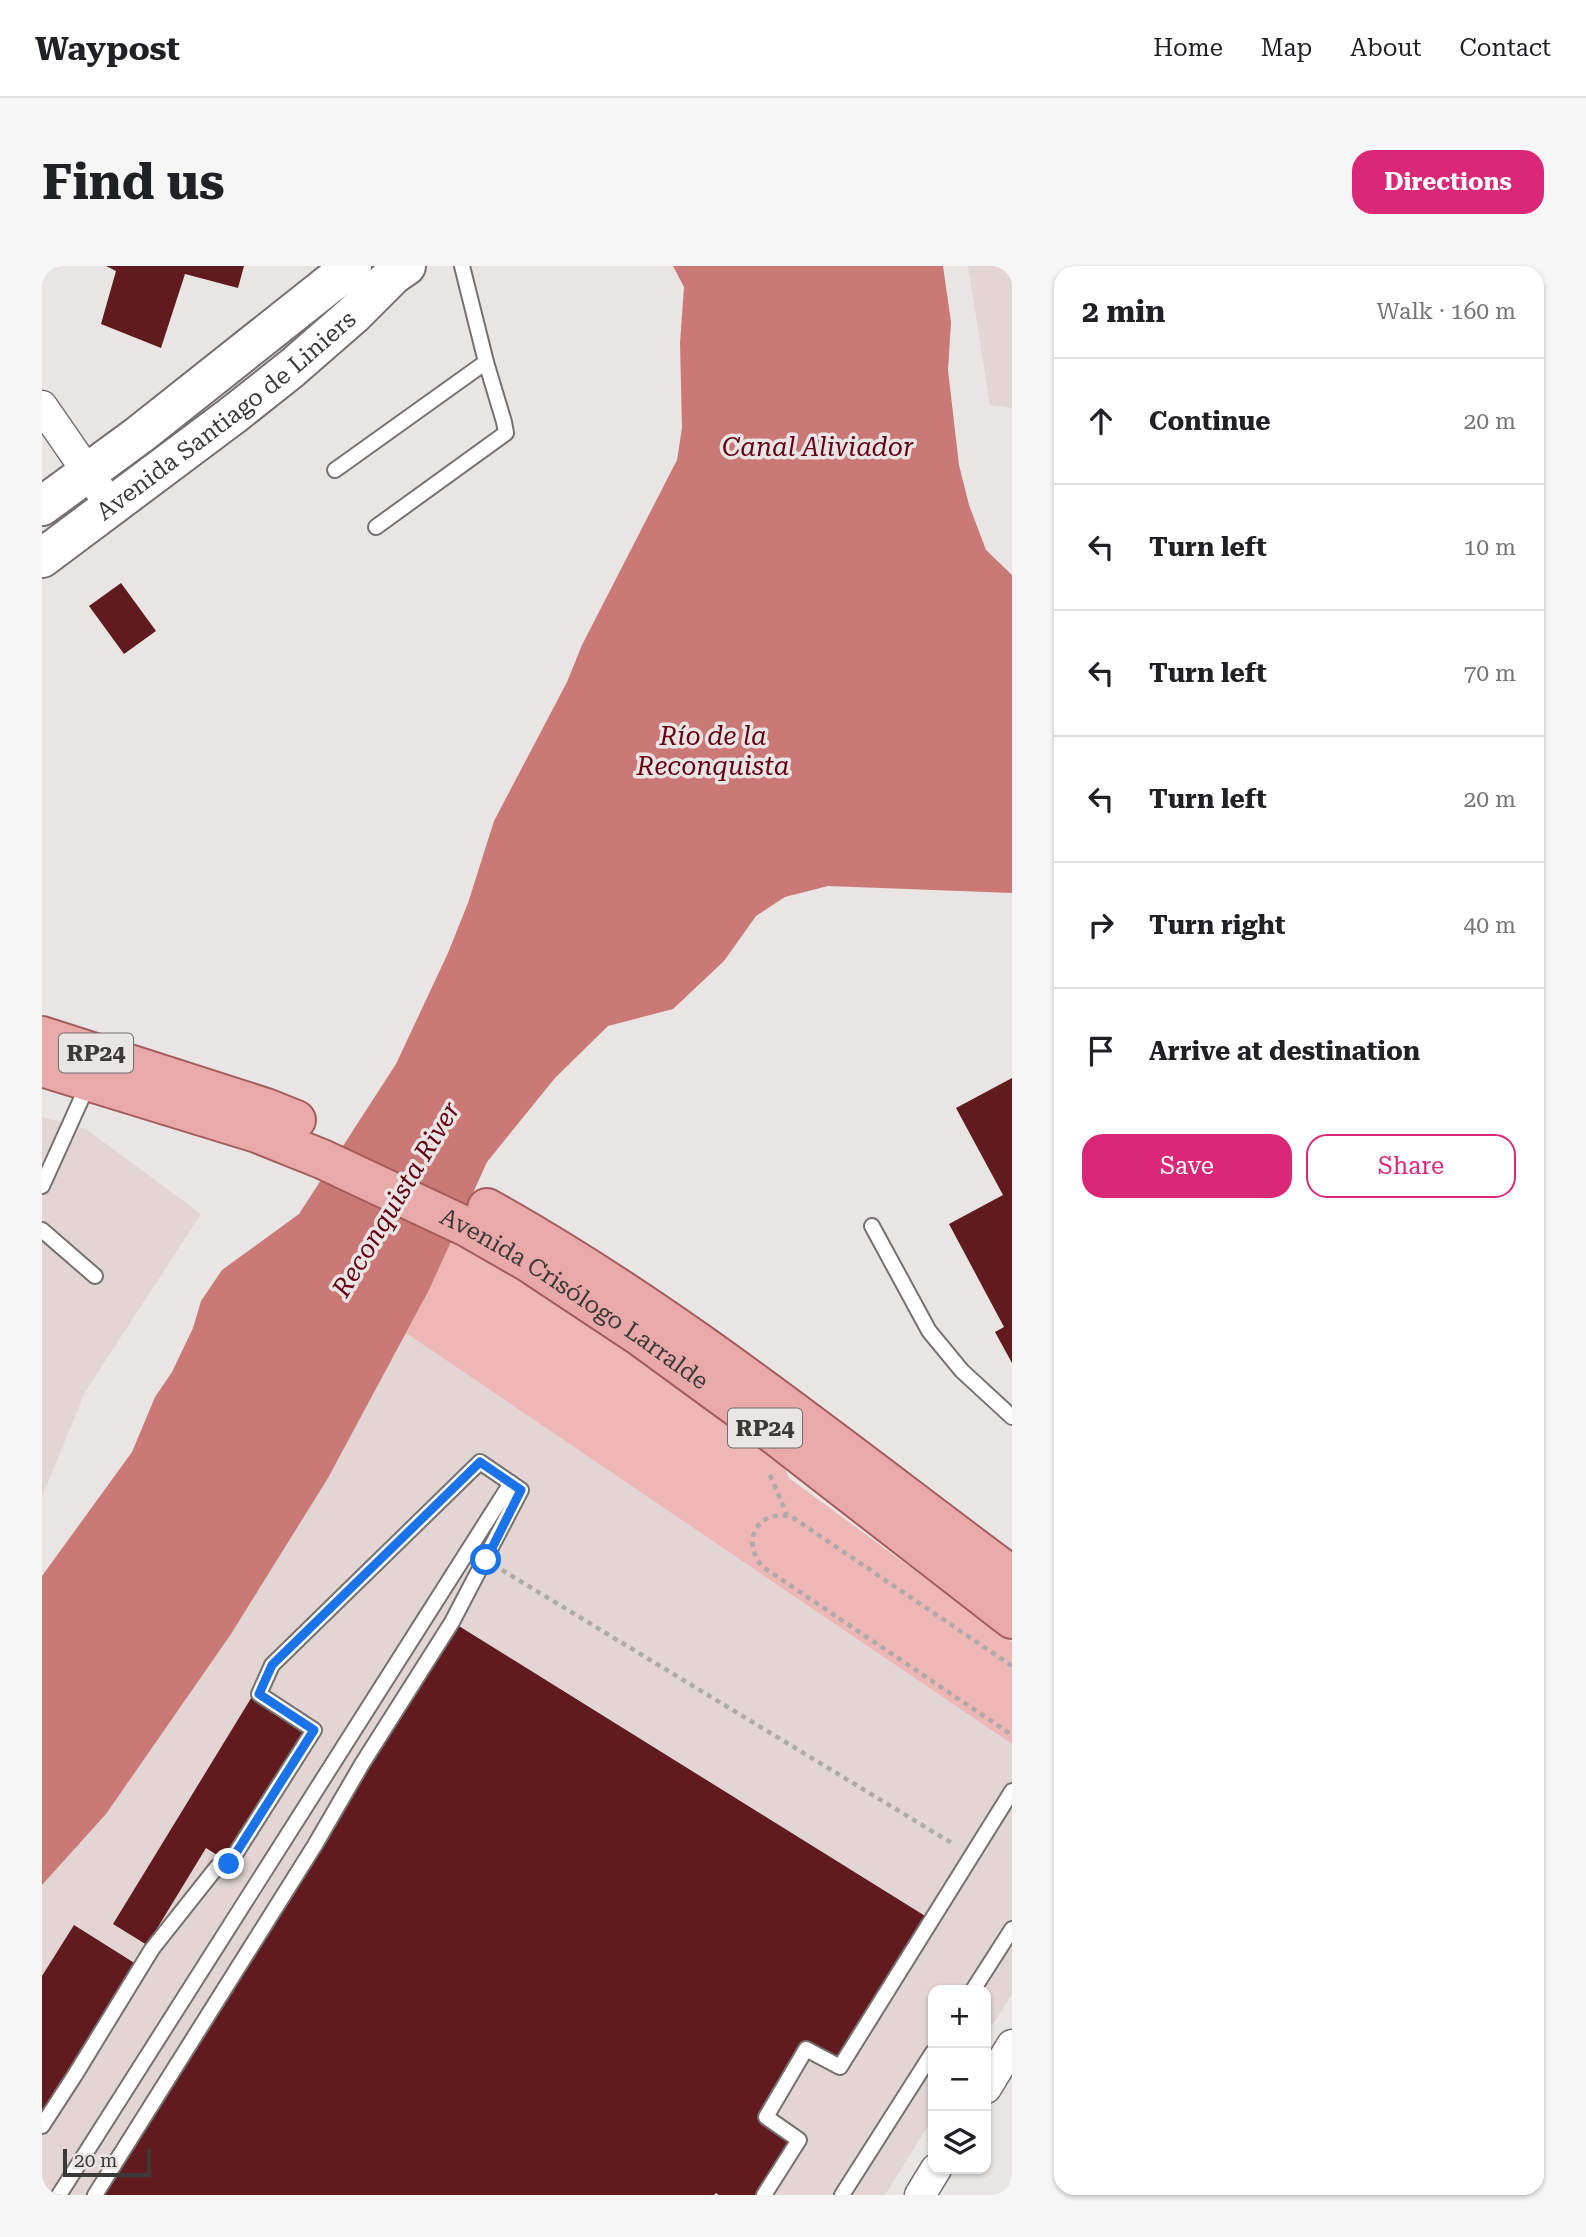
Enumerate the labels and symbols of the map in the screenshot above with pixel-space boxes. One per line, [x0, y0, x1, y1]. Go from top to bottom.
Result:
street label: Avenida Santiago de Liniers [91, 305, 362, 526]
water label: Canal Aliviador [722, 432, 914, 462]
water label: Río de la Reconquista [636, 721, 789, 781]
road number: RP24 [59, 1034, 133, 1072]
water label: Reconquista River [325, 1096, 466, 1303]
street label: Avenida Crisólogo Larralde [436, 1202, 714, 1395]
road number: RP24 [728, 1408, 802, 1448]
route start [470, 1544, 501, 1575]
route end [213, 1848, 244, 1879]
scale bar [63, 2146, 150, 2178]

